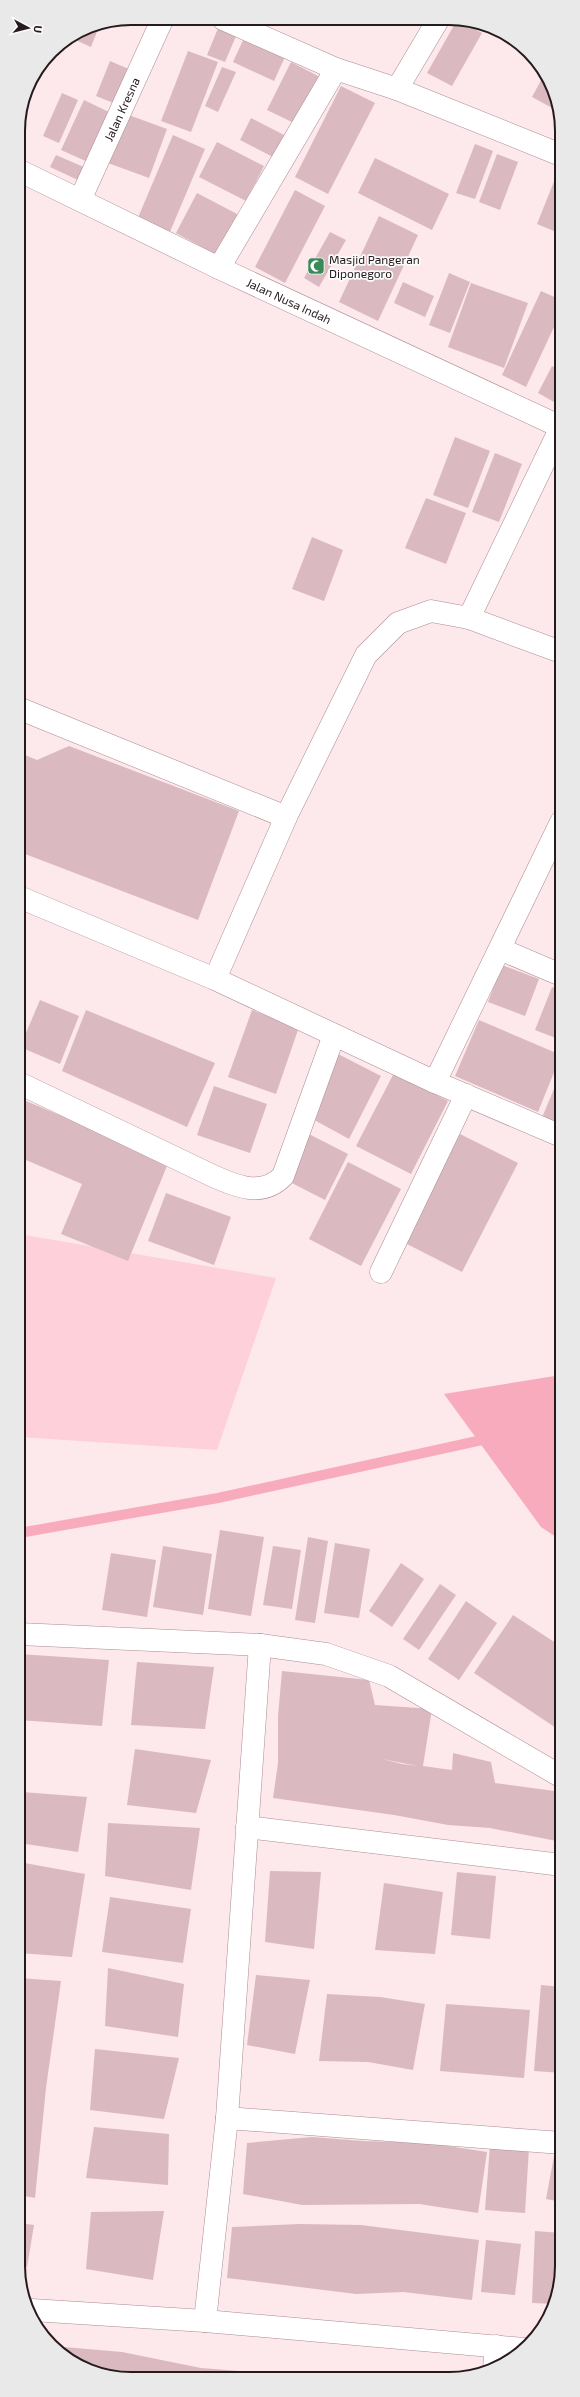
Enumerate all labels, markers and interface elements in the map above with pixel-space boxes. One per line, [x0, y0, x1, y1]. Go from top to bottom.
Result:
north arrow [8, 8, 48, 48]
text: U [32, 25, 45, 34]
street label: Jalan Kresna [101, 75, 142, 143]
place label: Masjid Pangeran Diponegoro [329, 252, 420, 280]
mosque icon: Masjid Pangeran Diponegoro [306, 256, 326, 276]
street label: Jalan Nusa Indah [245, 275, 334, 326]

